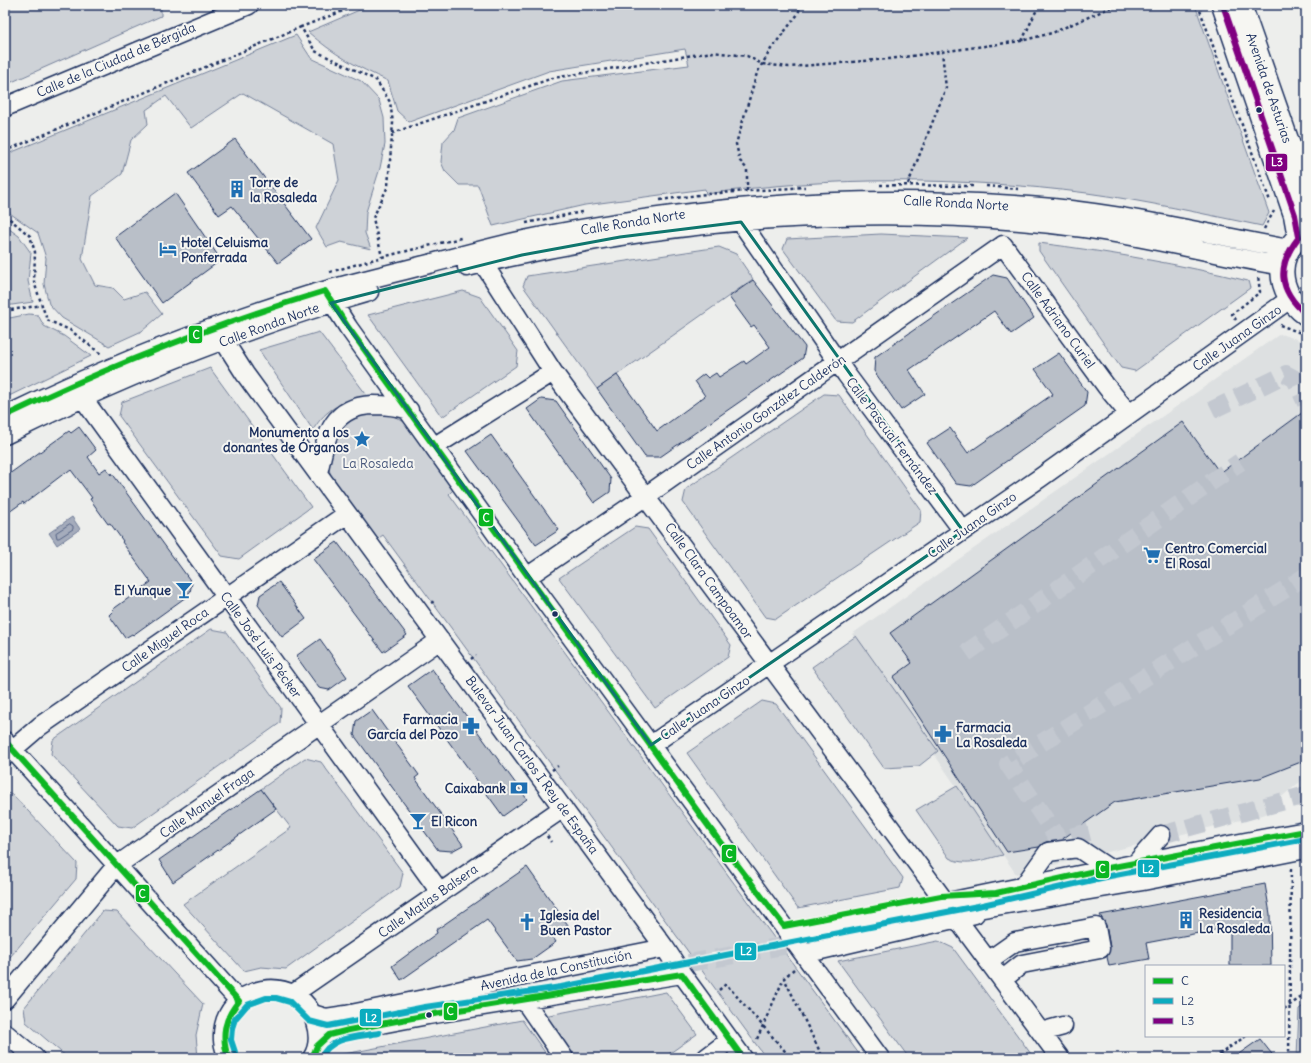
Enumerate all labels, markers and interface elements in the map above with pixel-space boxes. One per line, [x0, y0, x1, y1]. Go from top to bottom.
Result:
street label: Calle de la Ciudad de Bérgida [34, 19, 198, 101]
street label: Avenida de Asturias [1242, 31, 1296, 146]
unlabelled marker [1254, 105, 1264, 115]
line badge: L3 [1265, 153, 1288, 172]
text: L3 [1271, 155, 1283, 169]
place label: Torre de la Rosaleda [250, 174, 318, 206]
building icon: Torre de la Rosaleda [227, 179, 247, 199]
street label: Calle Ronda Norte [903, 192, 1009, 214]
street label: Calle Ronda Norte [579, 205, 687, 239]
place label: Hotel Celuisma Ponferrada [181, 234, 269, 266]
hotel icon: Hotel Celuisma Ponferrada [158, 239, 178, 259]
street label: Calle Adriano Curiel [1017, 268, 1099, 372]
street label: Calle Ronda Norte [216, 299, 322, 351]
street label: Calle Juana Ginzo [1189, 301, 1285, 375]
line badge: C [188, 325, 203, 344]
text: C [192, 328, 200, 342]
street label: Calle Antonio González Calderón [683, 350, 849, 474]
street label: Calle Pascual Fernández [842, 374, 942, 498]
place label: Monumento a los donantes de Órganos [223, 424, 349, 456]
place icon: Monumento a los donantes de Órganos [352, 429, 372, 449]
park label: La Rosaleda [342, 455, 414, 472]
street label: Calle Juana Ginzo [924, 488, 1020, 562]
line badge: C [478, 508, 494, 527]
text: C [482, 511, 490, 525]
street label: Calle Clara Campoamor [661, 519, 757, 643]
place label: Centro Comercial El Rosal [1165, 540, 1267, 572]
supermarket icon: Centro Comercial El Rosal [1142, 545, 1162, 565]
bar icon: El Yunque [174, 580, 194, 600]
place label: El Yunque [114, 582, 171, 599]
street label: Calle José Luis Pécker [217, 588, 306, 702]
street label: Calle Miguel Roca [118, 604, 212, 676]
unlabelled marker [550, 609, 560, 619]
street label: Calle Juana Ginzo [657, 672, 753, 744]
street label: Bulevar Juan Carlos I Rey de España [462, 673, 602, 857]
place label: Farmacia García del Pozo [367, 711, 459, 743]
pharmacy icon: Farmacia García del Pozo [461, 716, 481, 736]
place label: Farmacia La Rosaleda [956, 719, 1028, 751]
pharmacy icon: Farmacia La Rosaleda [933, 724, 953, 744]
street label: Calle Manuel Fraga [156, 764, 258, 842]
bank icon: Caixabank [509, 778, 529, 798]
place label: Caixabank [445, 780, 506, 797]
bar icon: El Ricon [408, 811, 428, 831]
place label: El Ricon [431, 813, 478, 830]
line badge: C [721, 844, 737, 863]
text: C [725, 847, 733, 861]
line badge: L2 [1137, 859, 1160, 878]
street label: Calle Matías Balsera [375, 860, 481, 942]
line badge: C [1095, 860, 1110, 879]
text: C [1098, 862, 1106, 876]
text: L2 [1142, 862, 1154, 876]
line badge: C [135, 884, 150, 903]
text: C [138, 887, 146, 901]
place label: Residencia La Rosaleda [1199, 905, 1271, 937]
place label: Iglesia del Buen Pastor [540, 907, 612, 939]
building icon: Residencia La Rosaleda [1176, 910, 1196, 930]
church icon: Iglesia del Buen Pastor [517, 912, 537, 932]
line badge: L2 [734, 942, 757, 961]
text: L2 [740, 944, 752, 958]
street label: Avenida de la Constitución [479, 946, 634, 994]
legend [1145, 965, 1285, 1037]
text: C [1181, 973, 1189, 988]
text: L2 [1181, 993, 1195, 1008]
line badge: C [443, 1002, 458, 1021]
text: C [446, 1004, 454, 1018]
line badge: L2 [359, 1008, 382, 1027]
unlabelled marker [424, 1010, 434, 1020]
text: L2 [365, 1011, 377, 1025]
text: L3 [1181, 1013, 1195, 1028]

